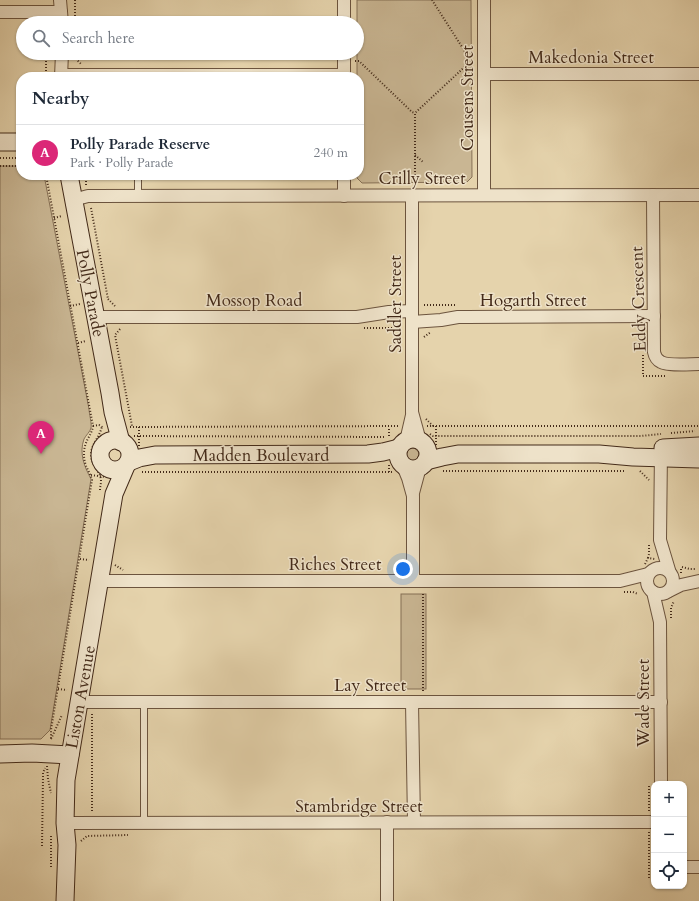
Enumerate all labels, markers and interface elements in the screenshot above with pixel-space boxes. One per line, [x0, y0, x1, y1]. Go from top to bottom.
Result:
search box [16, 16, 364, 60]
icon: search [30, 27, 52, 49]
text: Search here [62, 28, 135, 48]
street label: Cousens Street [456, 45, 479, 151]
street label: Makedonia Street [528, 46, 654, 69]
text: Nearby [32, 87, 89, 110]
text: Polly Parade Reserve [70, 134, 210, 154]
text: A [40, 144, 50, 162]
text: 240 m [314, 144, 348, 162]
text: Park · Polly Parade [70, 154, 173, 172]
street label: Crilly Street [378, 167, 466, 190]
street label: Eddy Crescent [625, 245, 652, 352]
street label: Polly Parade [71, 247, 110, 339]
street label: Saddler Street [384, 255, 407, 353]
street label: Mossop Road [206, 289, 302, 312]
street label: Hogarth Street [480, 289, 587, 312]
pin: A [28, 421, 54, 454]
street label: Madden Boulevard [193, 444, 329, 467]
street label: Riches Street [289, 553, 382, 576]
your location [393, 559, 413, 579]
street label: Liston Avenue [60, 644, 101, 751]
street label: Wade Street [632, 658, 655, 748]
street label: Lay Street [334, 674, 407, 697]
map controls [651, 781, 687, 889]
button: + [651, 781, 687, 817]
street label: Stambridge Street [295, 795, 423, 818]
button: − [651, 817, 687, 853]
button: locate [651, 853, 687, 889]

